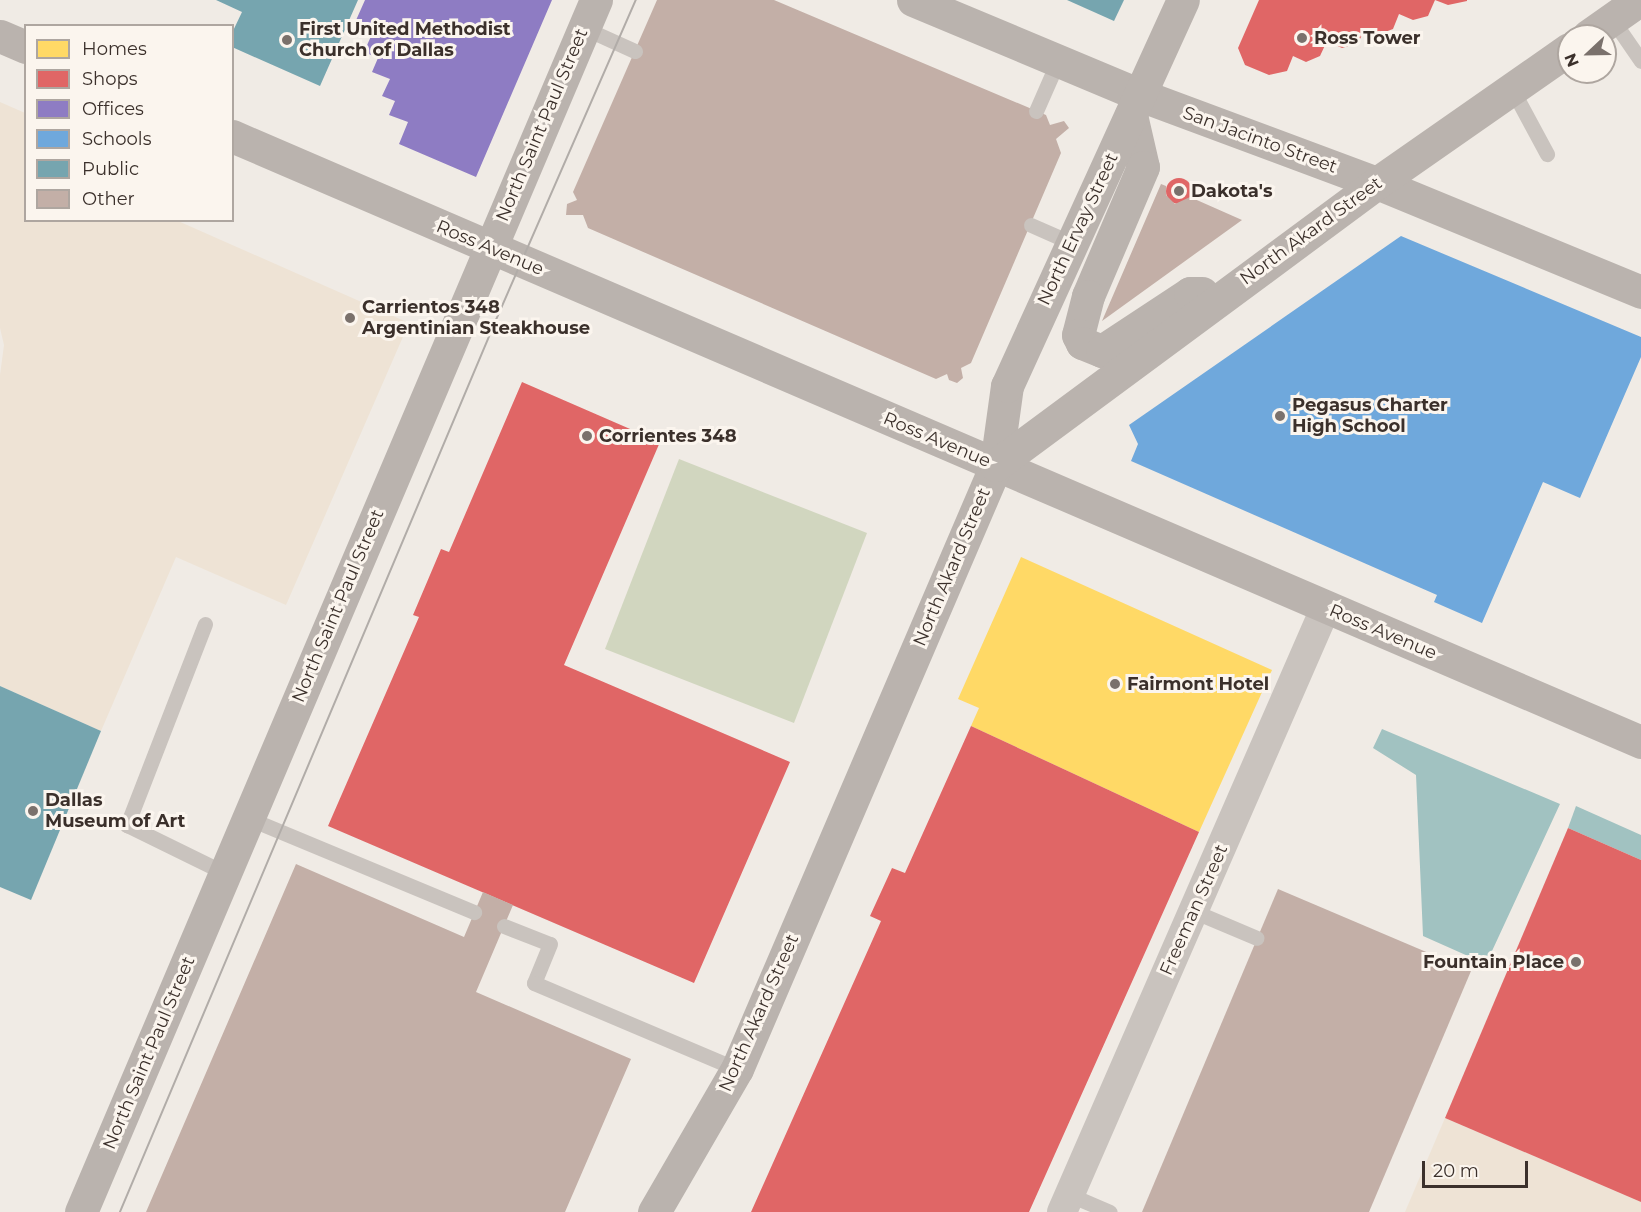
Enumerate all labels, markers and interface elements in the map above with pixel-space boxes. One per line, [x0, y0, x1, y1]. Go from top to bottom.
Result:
place label: First United Methodist Church of Dallas [299, 19, 511, 62]
legend [24, 24, 234, 222]
north arrow [1557, 24, 1617, 84]
street label: North Saint Paul Street [491, 25, 593, 225]
place label: Ross Tower [1314, 27, 1421, 49]
marker: Ross Tower [1295, 31, 1309, 45]
marker: First United Methodist Church of Dallas [280, 33, 294, 47]
text: Homes [82, 38, 147, 60]
text: N [1560, 51, 1583, 70]
text: Shops [82, 68, 138, 90]
text: Offices [82, 98, 144, 120]
street label: San Jacinto Street [1180, 102, 1340, 178]
text: Schools [82, 128, 151, 150]
street label: North Ervay Street [1033, 149, 1123, 309]
text: Public [82, 158, 139, 180]
street label: North Akard Street [1236, 172, 1386, 290]
place label: Dakota's [1191, 180, 1272, 202]
marker: Dakota's [1172, 184, 1186, 198]
text: Other [82, 188, 135, 210]
street label: Ross Avenue [433, 216, 547, 280]
place label: Carrientos 348 Argentinian Steakhouse [362, 297, 590, 340]
marker: Carrientos 348 Argentinian Steakhouse [343, 311, 357, 325]
place label: Pegasus Charter High School [1292, 395, 1448, 438]
street label: Ross Avenue [880, 408, 994, 472]
marker: Pegasus Charter High School [1273, 409, 1287, 423]
place label: Corrientes 348 [599, 425, 737, 447]
marker: Corrientes 348 [580, 429, 594, 443]
street label: North Akard Street [909, 485, 995, 649]
street label: North Saint Paul Street [287, 506, 389, 706]
street label: Ross Avenue [1326, 600, 1440, 664]
place label: Fairmont Hotel [1127, 673, 1269, 695]
marker: Fairmont Hotel [1108, 677, 1122, 691]
place label: Dallas Museum of Art [45, 790, 185, 832]
marker: Dallas Museum of Art [26, 804, 40, 818]
street label: Freeman Street [1155, 841, 1233, 979]
street label: North Akard Street [715, 931, 803, 1095]
place label: Fountain Place [1423, 951, 1564, 973]
street label: North Saint Paul Street [98, 953, 200, 1153]
marker: Fountain Place [1569, 955, 1583, 969]
scale bar [1425, 1149, 1532, 1187]
text: 20 m [1433, 1160, 1479, 1182]

